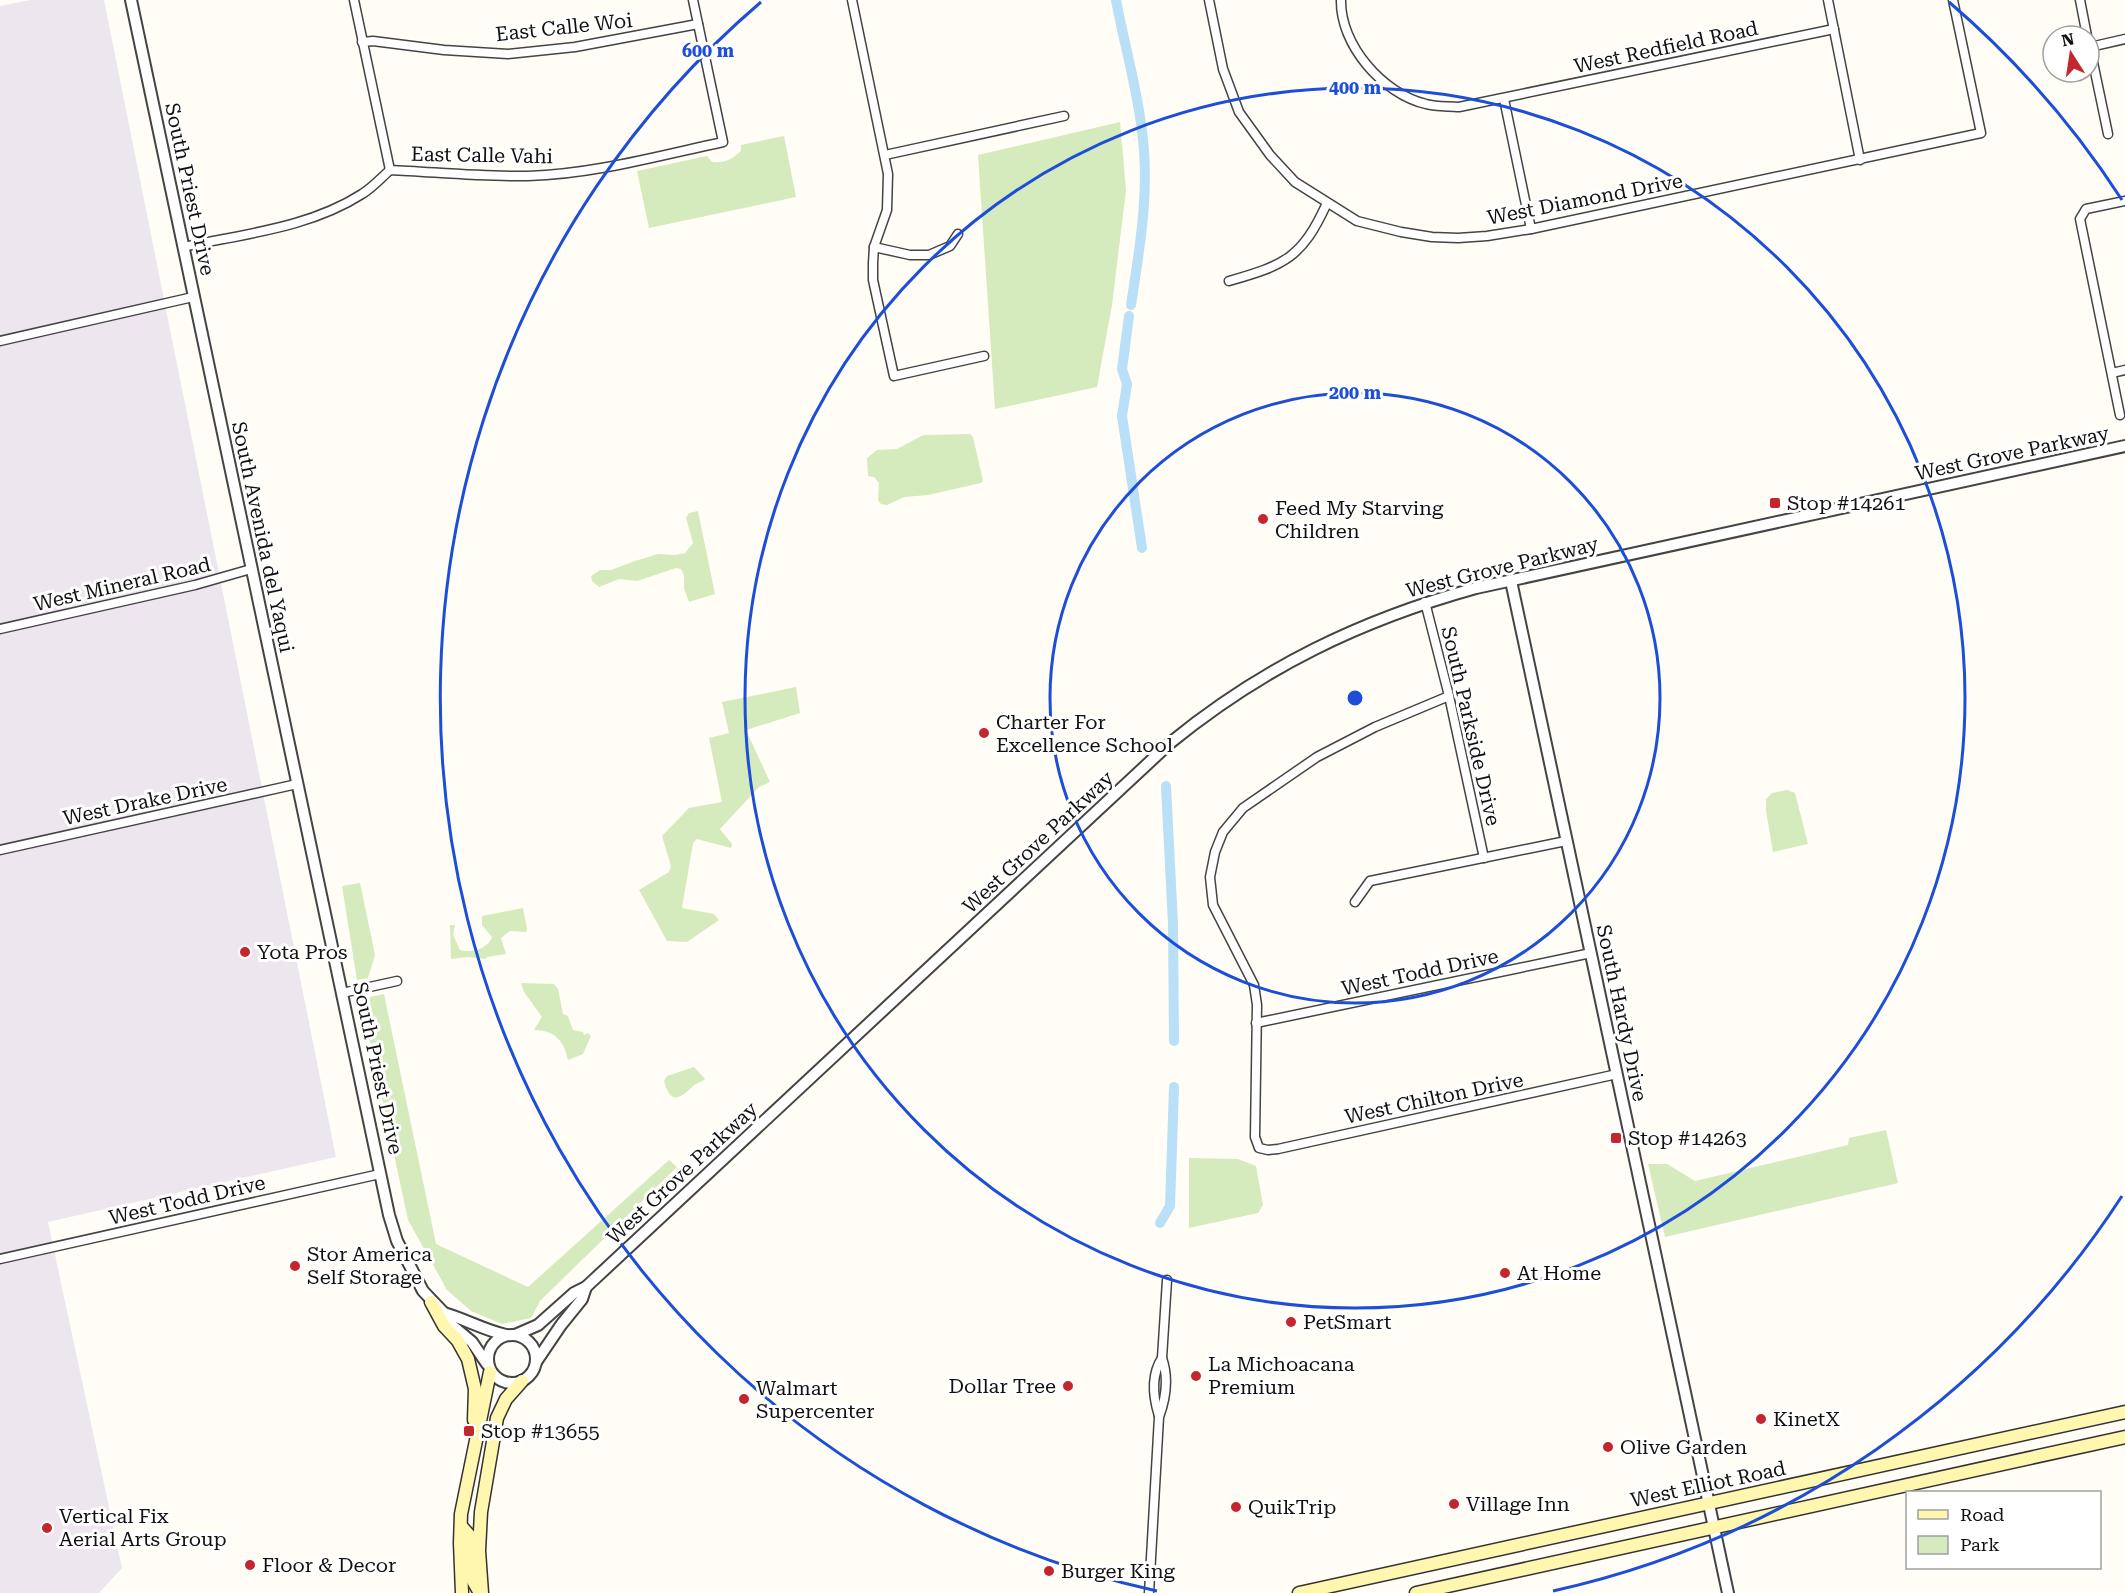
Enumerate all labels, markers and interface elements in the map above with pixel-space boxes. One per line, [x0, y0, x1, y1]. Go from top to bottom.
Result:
street label: East Calle Woi [494, 8, 634, 46]
street label: West Redfield Road [1572, 16, 1760, 78]
north arrow [2041, 24, 2101, 84]
text: N [2060, 29, 2076, 50]
text: 600 m [682, 40, 735, 61]
text: 400 m [1329, 77, 1382, 98]
street label: South Priest Drive [160, 101, 220, 277]
street label: East Calle Vahi [411, 142, 553, 168]
street label: West Diamond Drive [1485, 168, 1685, 230]
text: 200 m [1329, 382, 1382, 403]
street label: South Avenida del Yaqui [227, 419, 299, 655]
street label: West Grove Parkway [1913, 421, 2111, 485]
place label: Stop #14261 [1787, 491, 1906, 515]
place label: Feed My Starving Children [1275, 496, 1444, 543]
marker: Stop #14261 [1768, 496, 1782, 510]
marker: Feed My Starving Children [1256, 512, 1270, 526]
street label: West Grove Parkway [1403, 531, 1601, 603]
street label: West Mineral Road [31, 552, 213, 616]
street label: South Parkside Drive [1436, 624, 1506, 828]
centre of rings [1345, 688, 1365, 708]
place label: Charter For Excellence School [996, 710, 1173, 757]
marker: Charter For Excellence School [977, 726, 991, 740]
street label: West Grove Parkway [958, 766, 1119, 918]
street label: West Drake Drive [61, 772, 229, 830]
street label: South Hardy Drive [1592, 922, 1652, 1104]
place label: Yota Pros [257, 940, 347, 964]
street label: West Todd Drive [1339, 944, 1501, 1000]
marker: Yota Pros [238, 945, 252, 959]
street label: South Priest Drive [348, 980, 408, 1156]
street label: West Chilton Drive [1342, 1067, 1526, 1129]
street label: West Grove Parkway [602, 1097, 763, 1249]
place label: Stop #14263 [1628, 1126, 1747, 1150]
marker: Stop #14263 [1609, 1131, 1623, 1145]
street label: West Todd Drive [106, 1170, 268, 1230]
place label: Stor America Self Storage [307, 1242, 432, 1289]
marker: Stor America Self Storage [288, 1259, 302, 1273]
place label: At Home [1517, 1261, 1601, 1285]
marker: At Home [1498, 1266, 1512, 1280]
place label: PetSmart [1303, 1310, 1392, 1334]
marker: PetSmart [1284, 1315, 1298, 1329]
place label: La Michoacana Premium [1208, 1352, 1355, 1399]
marker: La Michoacana Premium [1189, 1369, 1203, 1383]
place label: Dollar Tree [948, 1374, 1056, 1398]
place label: Walmart Supercenter [756, 1376, 875, 1423]
marker: Dollar Tree [1061, 1379, 1075, 1393]
marker: Walmart Supercenter [737, 1392, 751, 1406]
place label: KinetX [1773, 1407, 1840, 1431]
marker: KinetX [1754, 1412, 1768, 1426]
place label: Stop #13655 [481, 1419, 600, 1443]
marker: Stop #13655 [462, 1424, 476, 1438]
place label: Olive Garden [1620, 1435, 1747, 1459]
marker: Olive Garden [1601, 1440, 1615, 1454]
street label: West Elliot Road [1628, 1456, 1788, 1512]
legend [1906, 1491, 2101, 1569]
place label: Village Inn [1466, 1492, 1570, 1516]
place label: QuikTrip [1248, 1495, 1336, 1519]
marker: Village Inn [1447, 1497, 1461, 1511]
marker: QuikTrip [1229, 1500, 1243, 1514]
place label: Vertical Fix Aerial Arts Group [59, 1504, 227, 1551]
text: Road [1960, 1504, 2005, 1525]
marker: Vertical Fix Aerial Arts Group [40, 1521, 54, 1535]
text: Park [1960, 1534, 2000, 1555]
place label: Floor & Decor [262, 1553, 396, 1577]
marker: Floor & Decor [243, 1558, 257, 1572]
place label: Burger King [1061, 1559, 1176, 1583]
marker: Burger King [1042, 1564, 1056, 1578]

